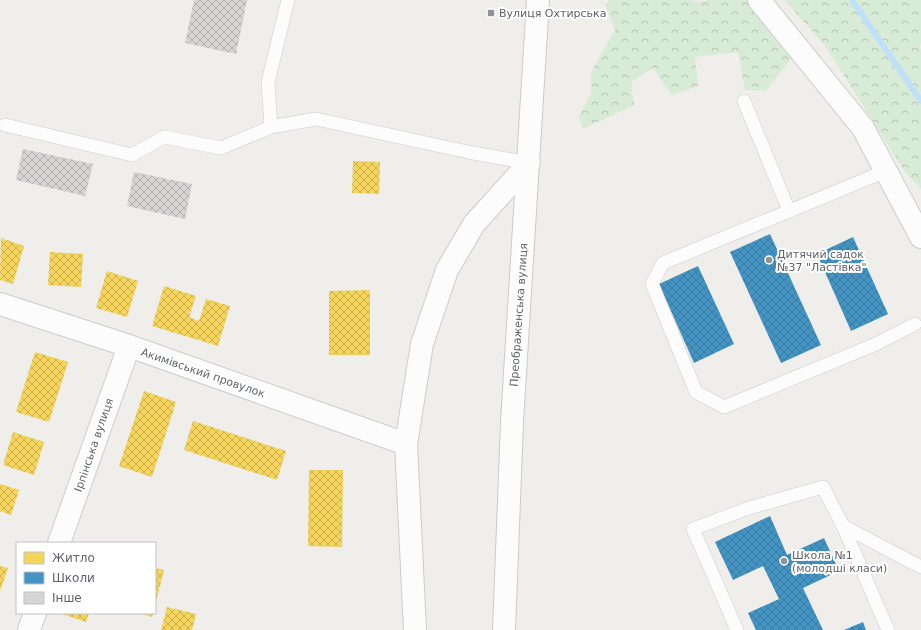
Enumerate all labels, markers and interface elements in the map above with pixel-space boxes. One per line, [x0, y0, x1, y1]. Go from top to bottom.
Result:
place label: Вулиця Охтирська [499, 7, 606, 20]
marker: Вулиця Охтирська [486, 8, 496, 18]
street label: Преображенська вулиця [507, 243, 531, 387]
place label: Дитячий садок №37 "Ластівка" [777, 248, 866, 274]
marker: Дитячий садок №37 "Ластівка" [764, 255, 774, 265]
street label: Акимівський провулок [139, 346, 267, 400]
street label: Ірпінська вулиця [72, 396, 116, 494]
legend [16, 542, 156, 614]
place label: Школа №1 (молодші класи) [792, 549, 887, 575]
text: Житло [52, 551, 95, 565]
marker: Школа №1 (молодші класи) [779, 556, 789, 566]
text: Школи [52, 571, 95, 585]
text: Інше [52, 591, 82, 605]

